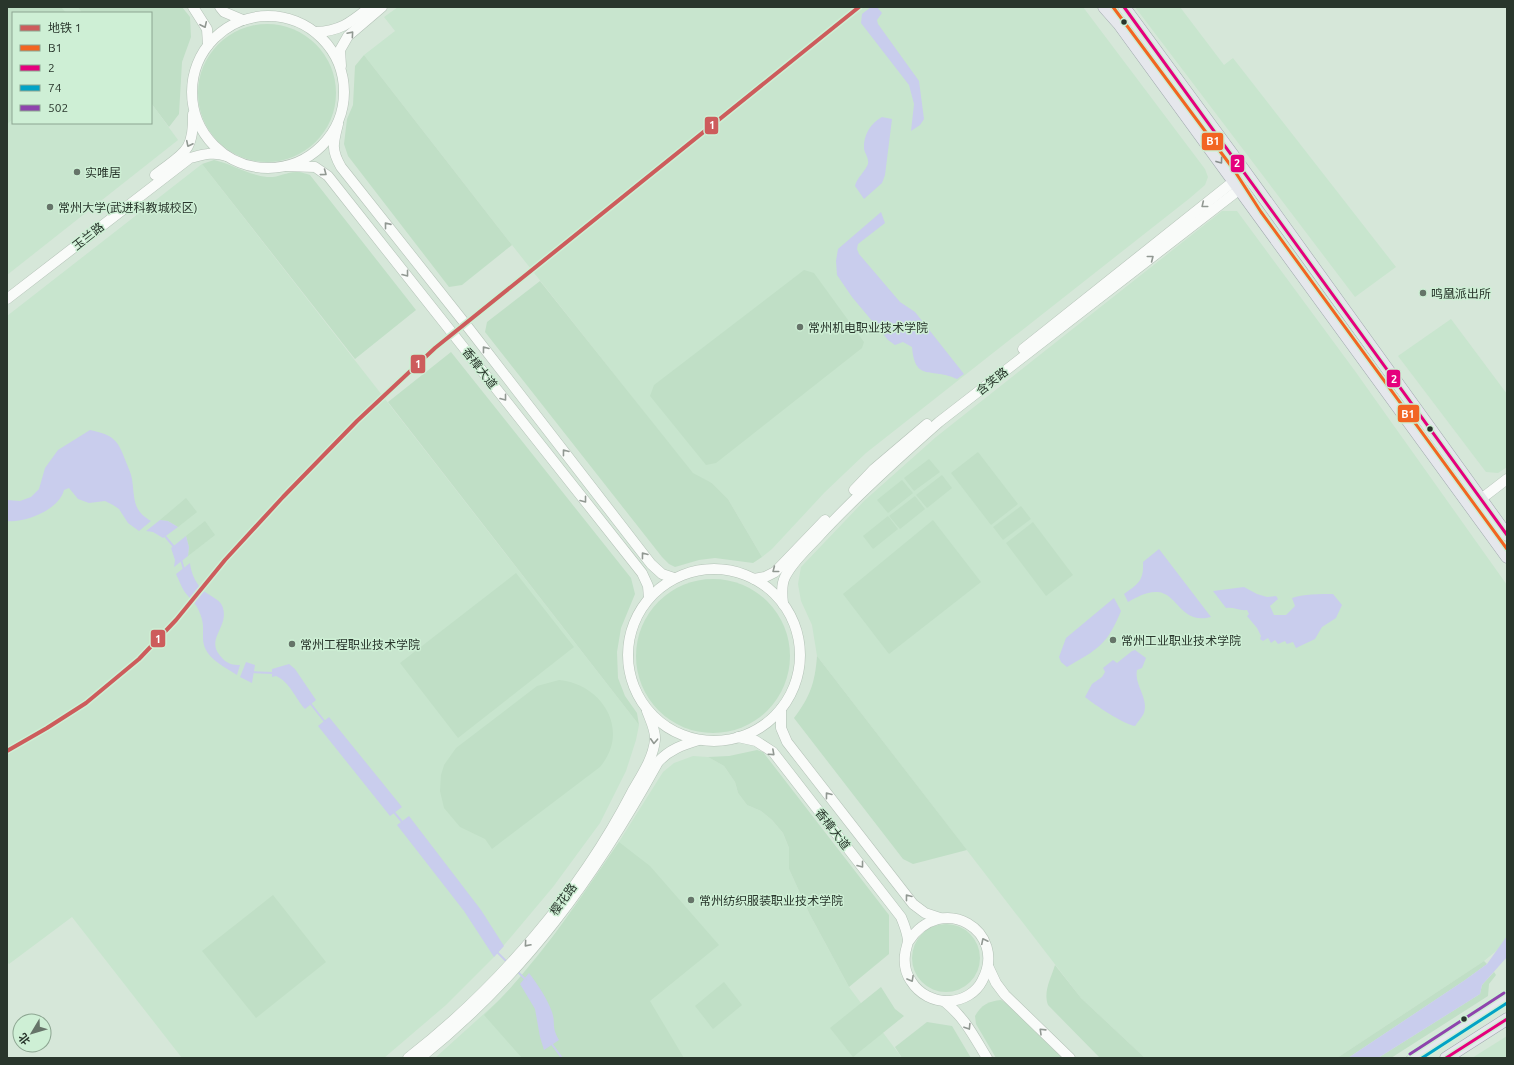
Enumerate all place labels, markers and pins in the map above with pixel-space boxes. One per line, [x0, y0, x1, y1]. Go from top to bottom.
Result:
unlabelled marker [1119, 17, 1129, 27]
place label: 实唯居 [85, 166, 121, 179]
marker: 实唯居 [72, 167, 82, 177]
place label: 常州大学(武进科教城校区) [58, 201, 198, 215]
marker: 常州大学(武进科教城校区) [45, 202, 55, 212]
place label: 鸣凰派出所 [1431, 287, 1491, 300]
marker: 鸣凰派出所 [1418, 288, 1428, 298]
place label: 常州机电职业技术学院 [808, 321, 928, 334]
marker: 常州机电职业技术学院 [795, 322, 805, 332]
unlabelled marker [1425, 424, 1435, 434]
place label: 常州工业职业技术学院 [1121, 634, 1241, 647]
marker: 常州工业职业技术学院 [1108, 635, 1118, 645]
place label: 常州工程职业技术学院 [300, 638, 420, 651]
marker: 常州工程职业技术学院 [287, 639, 297, 649]
place label: 常州纺织服装职业技术学院 [699, 894, 843, 907]
marker: 常州纺织服装职业技术学院 [686, 895, 696, 905]
unlabelled marker [1459, 1014, 1469, 1024]

